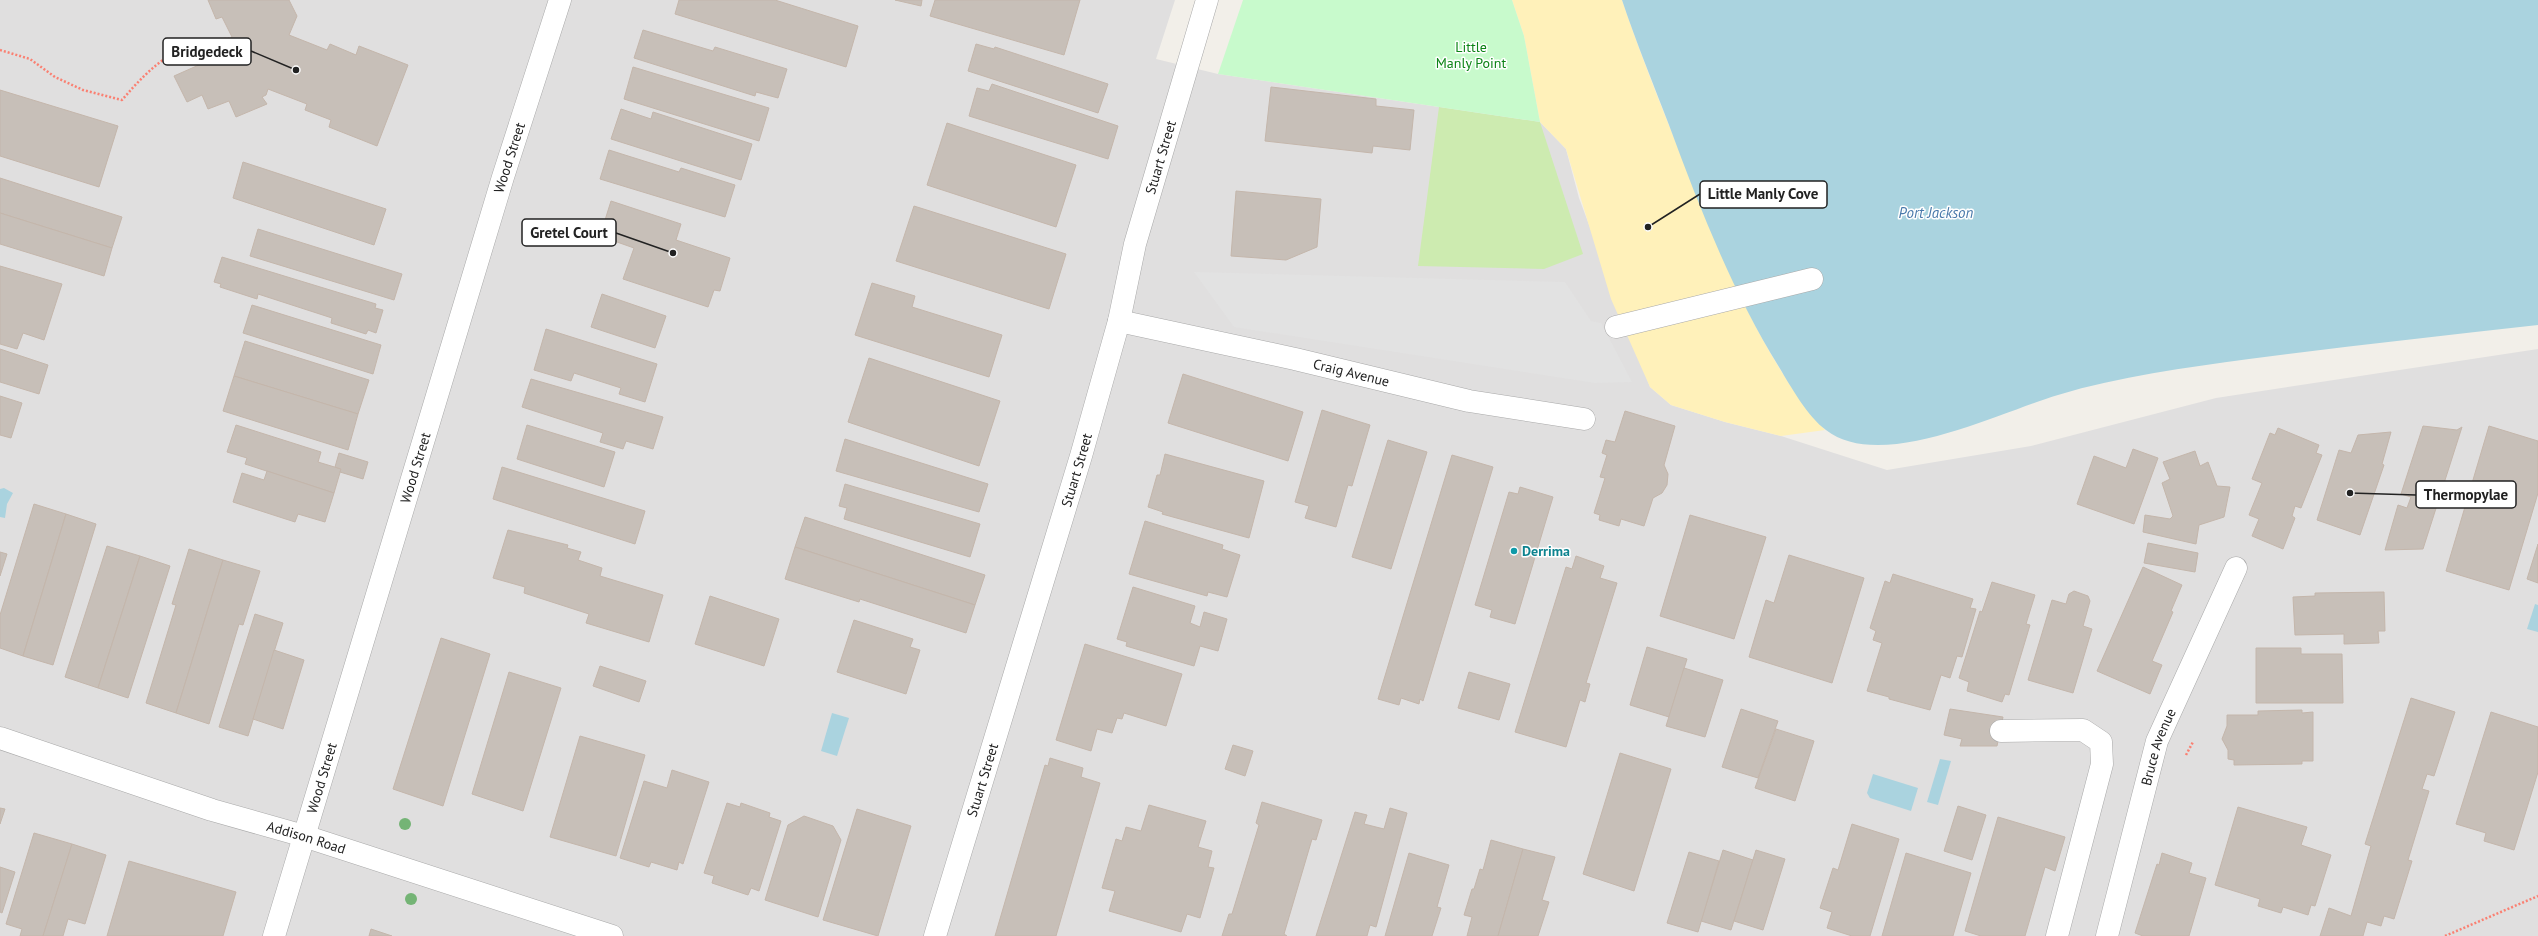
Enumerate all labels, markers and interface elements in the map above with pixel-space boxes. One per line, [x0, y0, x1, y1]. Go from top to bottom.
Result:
callout: Bridgedeck [163, 38, 251, 65]
park label: Little Manly Point [1436, 38, 1507, 72]
text: Bridgedeck [171, 42, 243, 61]
street label: Stuart Street [1141, 118, 1180, 196]
street label: Wood Street [490, 120, 529, 195]
callout: Little Manly Cove [1700, 181, 1827, 208]
text: Little Manly Cove [1708, 184, 1819, 203]
water label: Port Jackson [1899, 203, 1974, 222]
callout: Gretel Court [522, 219, 616, 246]
text: Gretel Court [530, 223, 609, 242]
street label: Craig Avenue [1311, 355, 1391, 390]
street label: Wood Street [396, 430, 435, 505]
street label: Stuart Street [1057, 431, 1096, 509]
callout: Thermopylae [2416, 481, 2516, 508]
text: Thermopylae [2424, 485, 2509, 504]
place label: Derrima [1522, 542, 1570, 560]
marker: Derrima [1509, 546, 1519, 556]
street label: Bruce Avenue [2137, 705, 2180, 787]
street label: Wood Street [302, 740, 341, 816]
street label: Stuart Street [963, 741, 1002, 819]
street label: Addison Road [265, 817, 348, 858]

